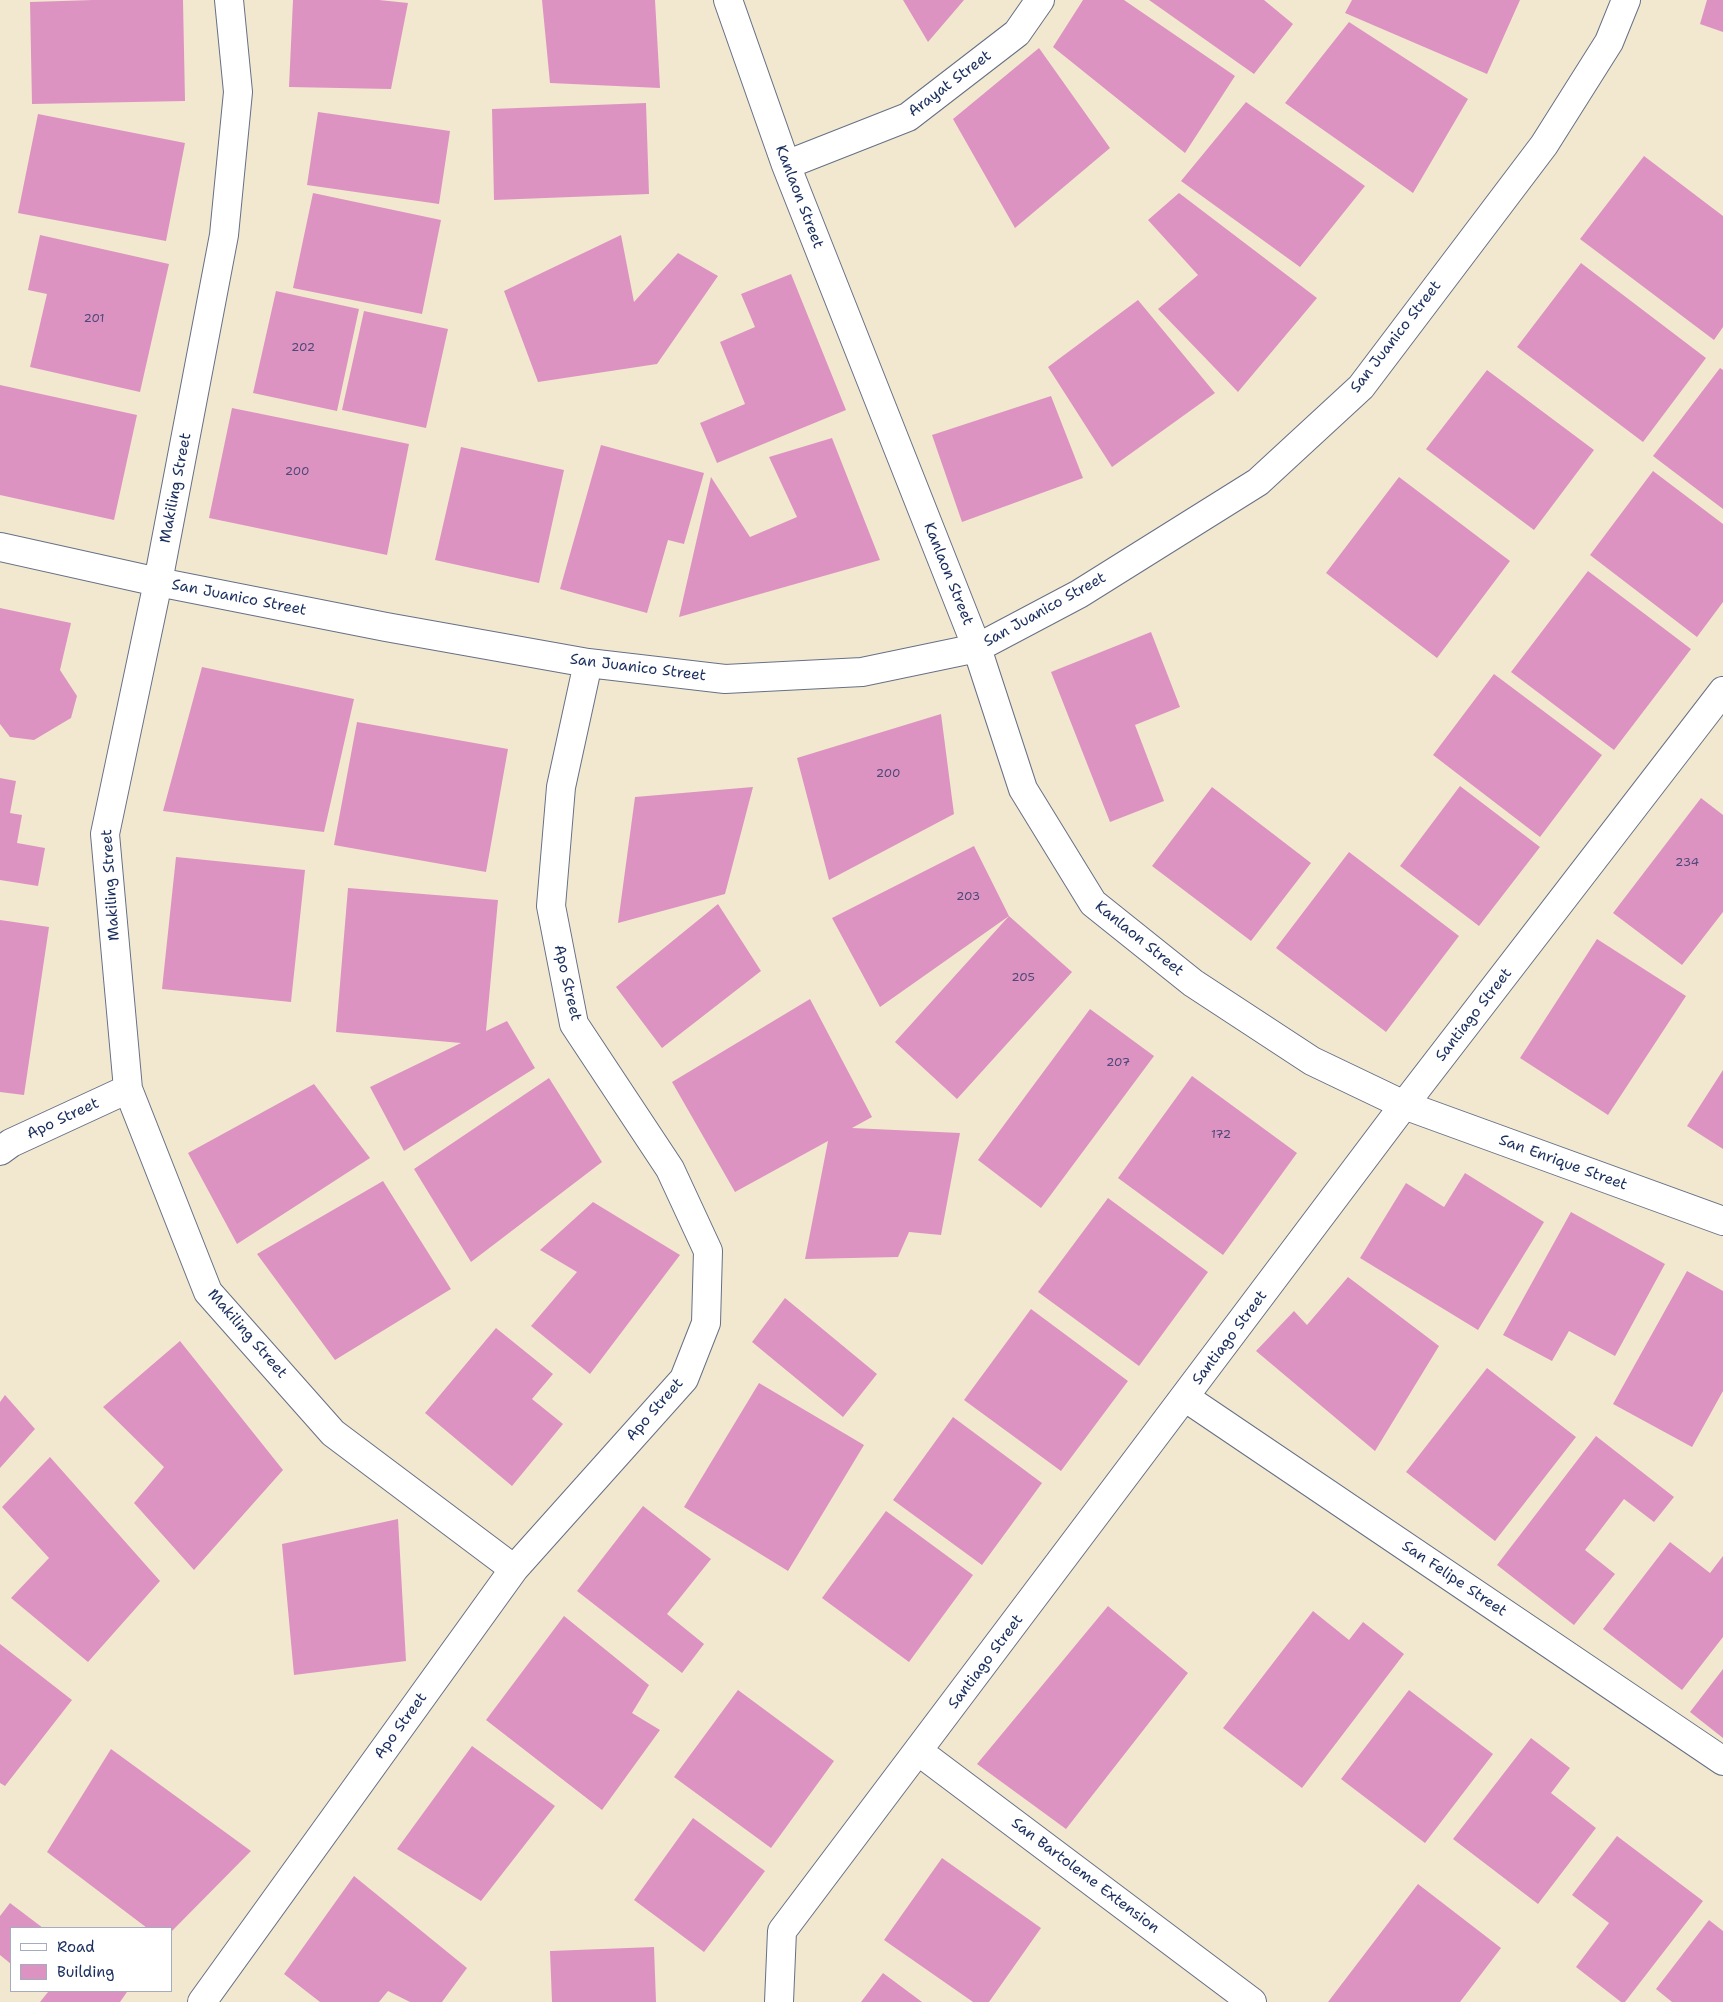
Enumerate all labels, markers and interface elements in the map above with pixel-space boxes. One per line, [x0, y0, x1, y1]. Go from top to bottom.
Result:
street label: Arayat Street [905, 47, 995, 121]
street label: Kanlaon Street [771, 143, 827, 251]
street label: San Juanico Street [1347, 277, 1445, 397]
house number: 201 [83, 312, 105, 326]
house number: 202 [291, 341, 315, 355]
street label: Makiling Street [156, 431, 196, 545]
house number: 200 [285, 465, 309, 479]
street label: Kanlaon Street [919, 520, 977, 628]
street label: San Juanico Street [981, 569, 1109, 651]
street label: San Juanico Street [170, 576, 308, 620]
street label: San Juanico Street [569, 651, 707, 685]
house number: 200 [876, 767, 900, 781]
street label: Makiling Street [98, 829, 124, 941]
house number: 234 [1675, 856, 1699, 870]
house number: 203 [956, 890, 980, 904]
street label: Kanlaon Street [1091, 898, 1187, 980]
street label: Apo Street [549, 943, 585, 1023]
street label: Santiago Street [1432, 965, 1516, 1065]
house number: 205 [1011, 971, 1035, 985]
house number: 207 [1106, 1056, 1130, 1070]
street label: Apo Street [24, 1094, 102, 1144]
house number: 172 [1211, 1128, 1231, 1142]
street label: San Enrique Street [1496, 1131, 1630, 1195]
street label: Makiling Street [203, 1286, 291, 1382]
street label: Santiago Street [1189, 1287, 1271, 1389]
street label: Apo Street [623, 1375, 687, 1445]
street label: San Felipe Street [1398, 1537, 1510, 1621]
street label: Santiago Street [945, 1611, 1027, 1713]
street label: Apo Street [371, 1689, 431, 1763]
street label: San Bartoleme Extension [1007, 1814, 1163, 1938]
legend [10, 1927, 172, 1992]
text: Road [57, 1937, 95, 1957]
text: Building [57, 1962, 114, 1982]

